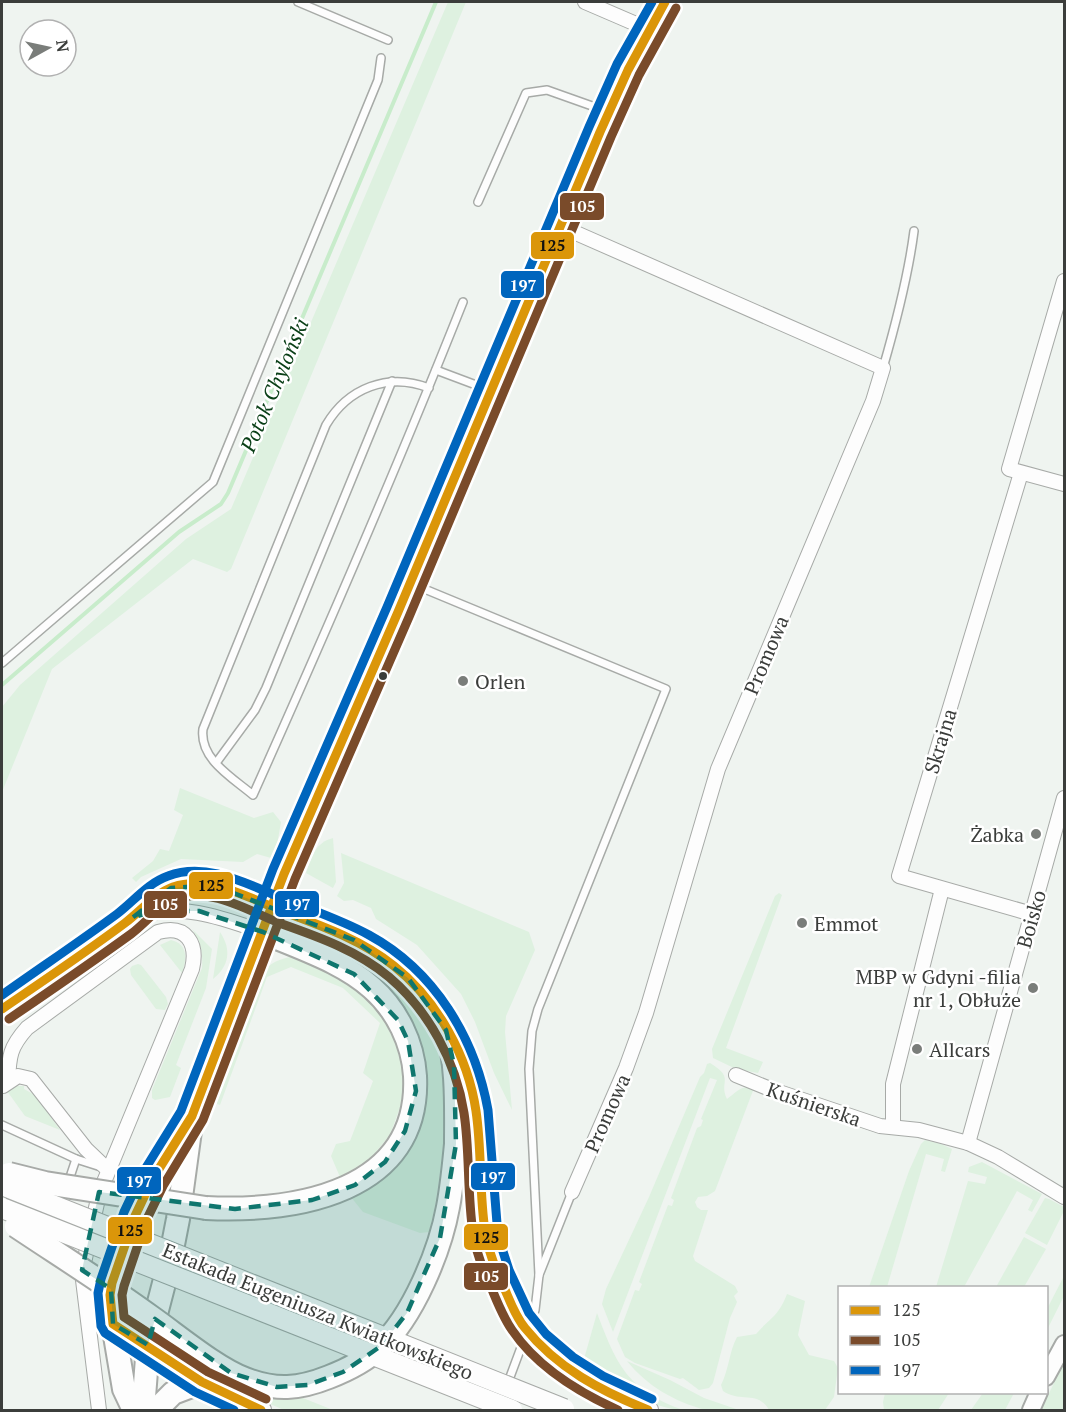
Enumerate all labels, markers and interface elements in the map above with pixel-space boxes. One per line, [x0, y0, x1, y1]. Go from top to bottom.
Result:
north arrow [18, 18, 78, 78]
text: N [51, 38, 75, 53]
line badge: 105 [559, 192, 605, 221]
text: 105 [568, 195, 596, 217]
line badge: 125 [530, 231, 575, 260]
text: 125 [538, 234, 566, 256]
line badge: 197 [500, 270, 545, 299]
text: 197 [509, 274, 537, 296]
water label: Potok Chyloński [233, 314, 315, 457]
street label: Promowa [737, 611, 795, 699]
place label: Orlen [475, 668, 526, 695]
unlabelled marker [377, 670, 389, 682]
marker: Orlen [456, 674, 470, 688]
street label: Skrajna [917, 705, 963, 777]
place label: Żabka [970, 821, 1024, 848]
marker: Żabka [1029, 827, 1043, 841]
line badge: 125 [188, 871, 234, 900]
text: 125 [197, 874, 225, 896]
street label: Boisko [1010, 887, 1052, 951]
line badge: 105 [143, 890, 188, 919]
line badge: 197 [274, 890, 320, 918]
text: 105 [151, 893, 179, 915]
text: 197 [283, 893, 311, 915]
place label: Emmot [814, 910, 879, 937]
marker: Emmot [795, 916, 809, 930]
place label: MBP w Gdyni -filia nr 1, Obłuże [856, 963, 1021, 1013]
marker: MBP w Gdyni -filia nr 1, Obłuże [1026, 981, 1040, 995]
place label: Allcars [929, 1036, 990, 1063]
marker: Allcars [910, 1042, 924, 1056]
street label: Promowa [578, 1069, 636, 1157]
street label: Kuśnierska [763, 1075, 865, 1133]
line badge: 197 [470, 1162, 516, 1191]
line badge: 197 [116, 1166, 162, 1195]
text: 197 [479, 1166, 507, 1188]
text: 197 [125, 1170, 153, 1192]
line badge: 125 [107, 1216, 153, 1245]
text: 125 [116, 1219, 144, 1241]
line badge: 125 [463, 1223, 509, 1251]
text: 125 [472, 1226, 500, 1248]
street label: Estakada Eugeniusza Kwiatkowskiego [159, 1236, 477, 1386]
line badge: 105 [463, 1262, 509, 1291]
text: 105 [472, 1265, 500, 1287]
legend [838, 1286, 1048, 1394]
text: 125 [892, 1297, 921, 1321]
text: 105 [892, 1327, 921, 1351]
text: 197 [892, 1357, 921, 1381]

